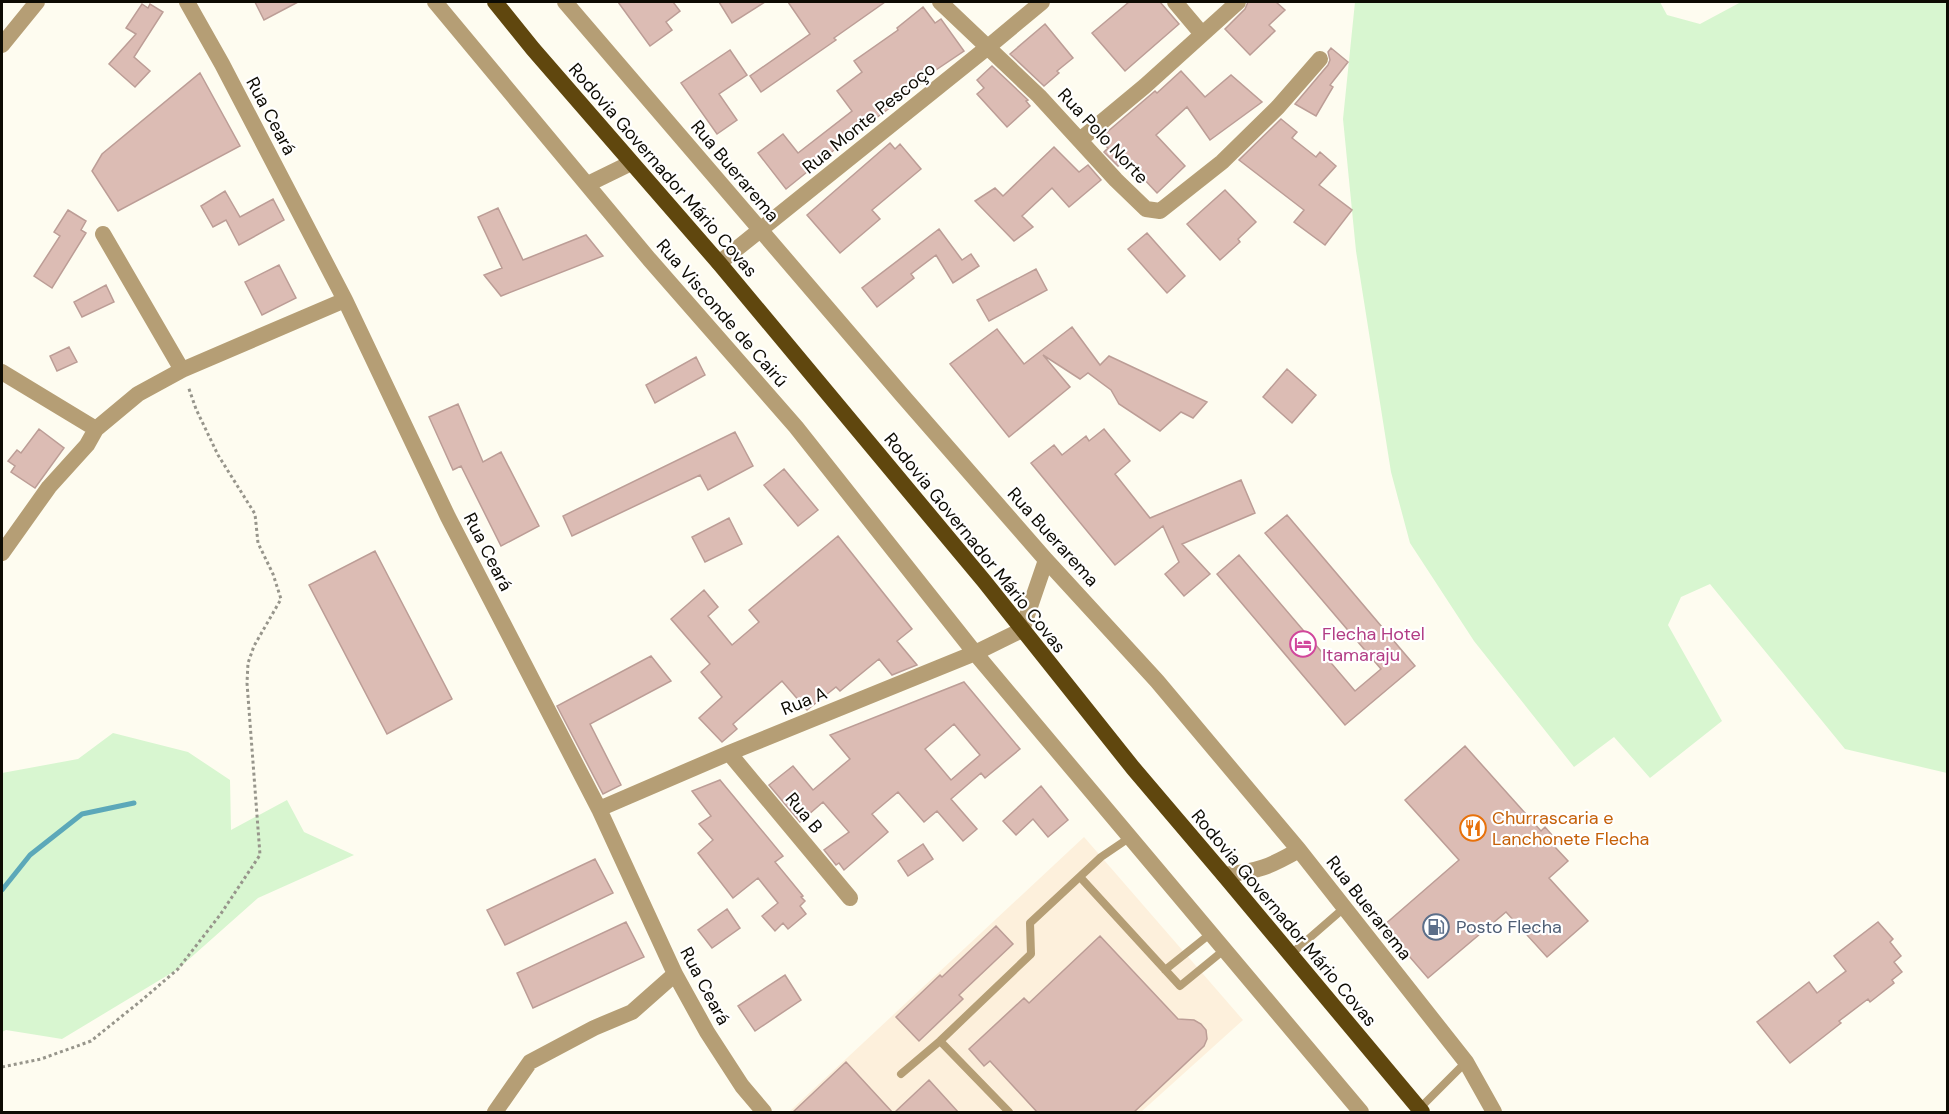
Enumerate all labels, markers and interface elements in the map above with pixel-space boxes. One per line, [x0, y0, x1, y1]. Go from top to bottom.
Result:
street label: Rua Monte Pescoço [797, 57, 941, 179]
street label: Rodovia Governador Mário Covas [563, 58, 763, 282]
street label: Rua Ceará [240, 73, 302, 159]
street label: Rua Polo Norte [1052, 83, 1154, 189]
street label: Rua Buerarema [685, 115, 785, 227]
street label: Rua Visconde de Cairú [651, 234, 793, 392]
street label: Rodovia Governador Mário Covas [879, 428, 1071, 658]
street label: Rua Buerarema [1002, 482, 1104, 592]
street label: Rua Ceará [458, 509, 518, 595]
place label: Flecha Hotel Itamaraju [1322, 622, 1425, 667]
hotel icon: Flecha Hotel Itamaraju [1288, 629, 1318, 659]
street label: Rua A [777, 681, 831, 721]
street label: Rua B [780, 787, 828, 839]
street label: Rodovia Governador Mário Covas [1186, 804, 1382, 1032]
place label: Churrascaria e Lanchonete Flecha [1492, 806, 1649, 851]
restaurant icon: Churrascaria e Lanchonete Flecha [1458, 813, 1488, 843]
street label: Rua Buerarema [1321, 851, 1417, 965]
fuel station icon: Posto Flecha [1421, 912, 1451, 942]
place label: Posto Flecha [1456, 915, 1562, 939]
street label: Rua Ceará [674, 943, 736, 1029]

